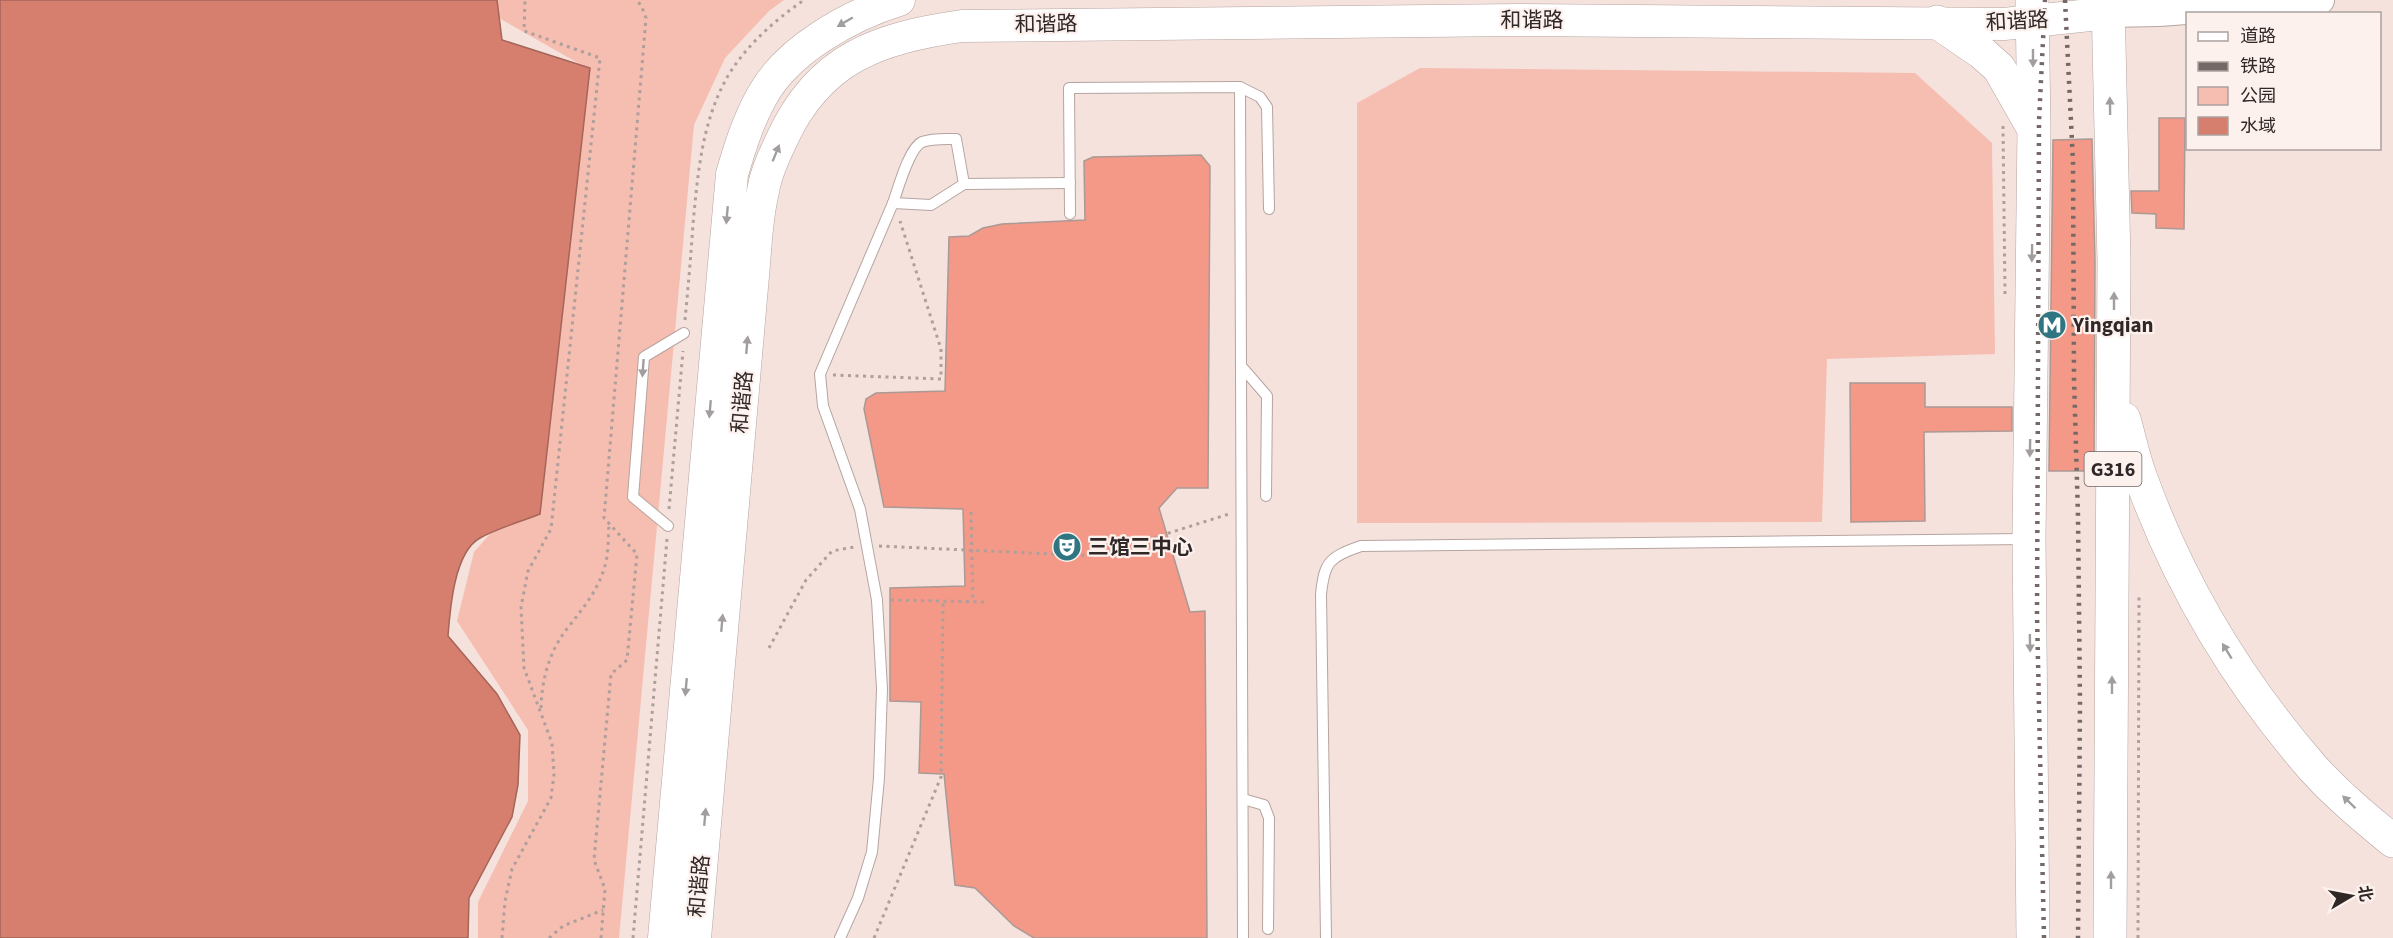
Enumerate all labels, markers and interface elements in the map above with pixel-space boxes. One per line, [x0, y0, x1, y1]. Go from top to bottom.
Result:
street label: 和谐路 [1985, 4, 2049, 38]
street label: 和谐路 [1501, 5, 1564, 35]
street label: 和谐路 [1014, 8, 1078, 40]
legend [2186, 12, 2381, 150]
one-way arrow [837, 17, 853, 28]
text: 道路 [2240, 24, 2276, 49]
one-way arrow [2028, 49, 2038, 68]
text: 铁路 [2240, 54, 2276, 79]
text: 公园 [2240, 84, 2276, 109]
one-way arrow [2106, 96, 2115, 115]
text: 水域 [2240, 114, 2276, 139]
one-way arrow [772, 144, 781, 162]
one-way arrow [722, 205, 732, 224]
one-way arrow [2027, 244, 2037, 263]
one-way arrow [2109, 291, 2119, 310]
metro station icon: Yingqian [2036, 309, 2068, 341]
place label: Yingqian [2072, 310, 2154, 340]
one-way arrow [742, 335, 752, 354]
one-way arrow [638, 359, 648, 378]
street label: 和谐路 [724, 369, 760, 435]
one-way arrow [705, 400, 715, 419]
one-way arrow [2025, 439, 2035, 458]
road number: G316 [2084, 452, 2142, 486]
theatre icon: 三馆三中心 [1051, 531, 1083, 563]
place label: 三馆三中心 [1088, 532, 1193, 562]
one-way arrow [717, 613, 727, 632]
one-way arrow [2025, 634, 2035, 653]
one-way arrow [2221, 643, 2232, 659]
one-way arrow [2107, 675, 2117, 694]
one-way arrow [681, 677, 691, 696]
one-way arrow [2342, 796, 2356, 810]
one-way arrow [701, 807, 710, 826]
street label: 和谐路 [681, 853, 717, 919]
north arrow [2321, 866, 2381, 926]
one-way arrow [2106, 870, 2115, 889]
text: 北 [2353, 884, 2377, 903]

